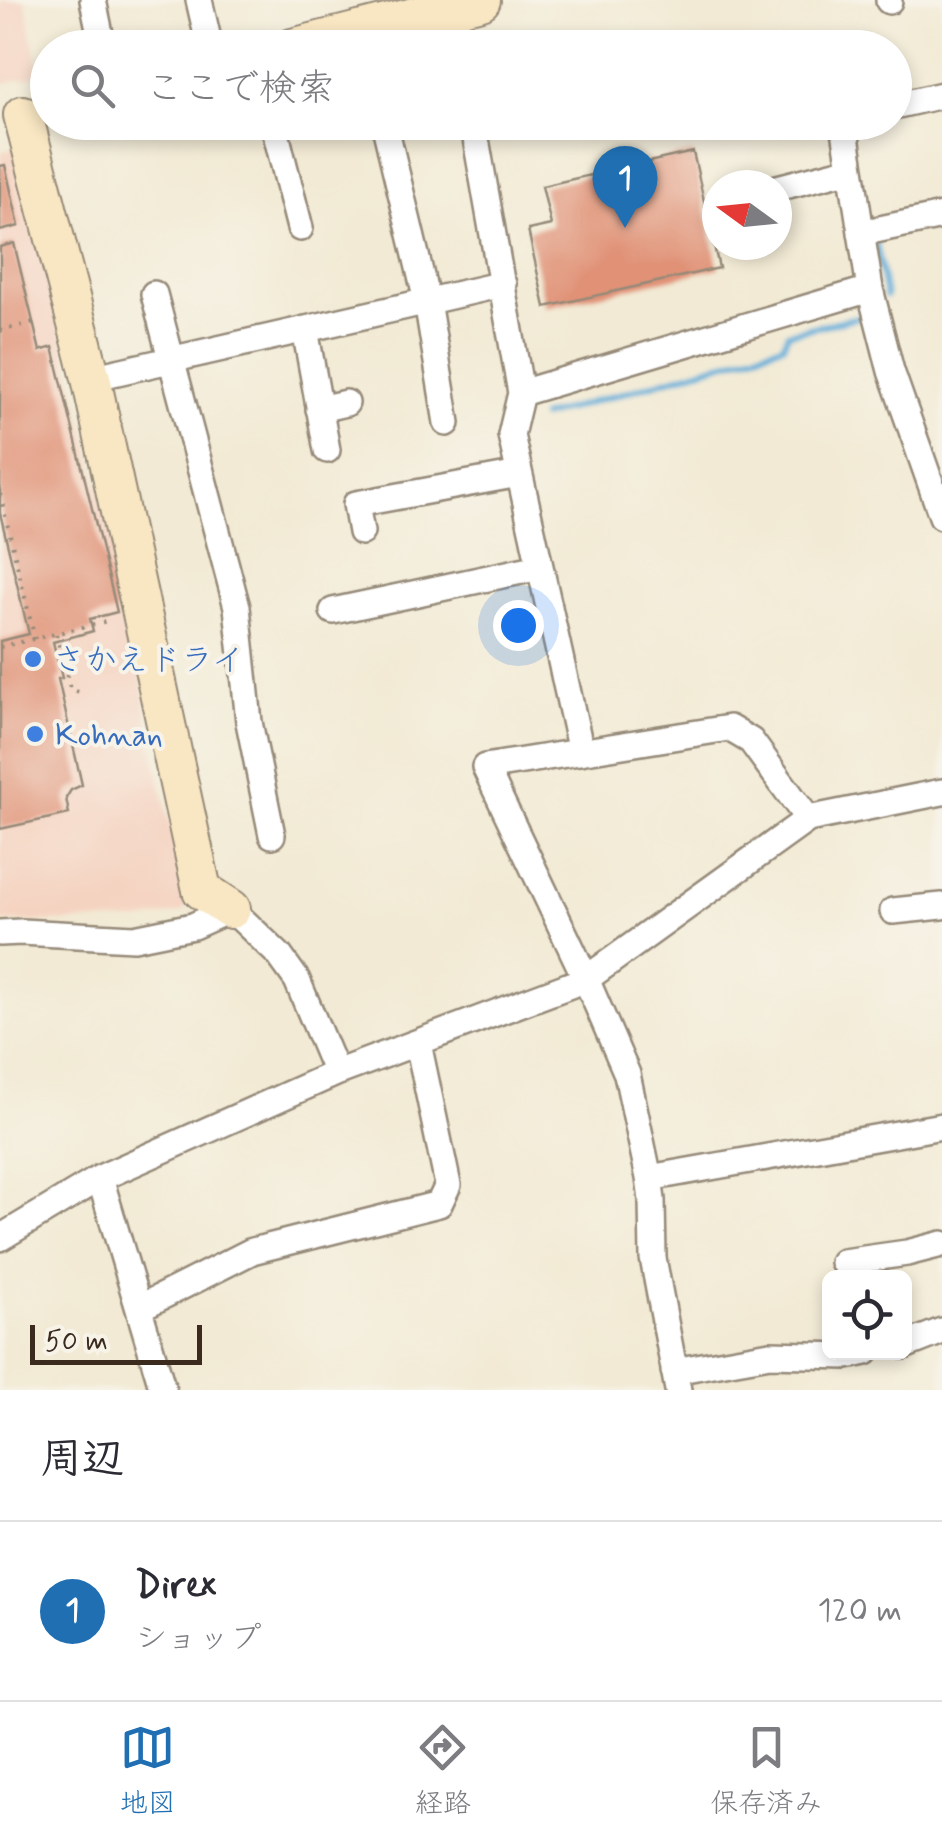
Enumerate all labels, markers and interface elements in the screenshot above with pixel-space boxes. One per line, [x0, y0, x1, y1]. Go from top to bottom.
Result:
search box [30, 30, 912, 140]
icon: search [65, 58, 120, 113]
text: ここで検索 [145, 65, 335, 114]
pin: 1 [592, 146, 658, 228]
north arrow [702, 170, 792, 260]
your location [493, 600, 544, 651]
place label: さかえドライ [53, 640, 244, 682]
marker: さかえドライ [22, 648, 44, 670]
place label: Kohnan [55, 715, 163, 757]
marker: Kohnan [24, 723, 46, 745]
map controls [822, 1270, 912, 1360]
button: locate [822, 1270, 912, 1360]
scale bar [30, 1320, 202, 1364]
text: 50 m [45, 1324, 108, 1361]
text: 周辺 [40, 1433, 124, 1488]
text: Direx [135, 1562, 216, 1611]
text: 1 [65, 1590, 80, 1632]
text: 120 m [817, 1590, 902, 1632]
text: ショップ [135, 1618, 262, 1660]
tab: 地図 [120, 1720, 176, 1823]
tab: 経路 [415, 1720, 471, 1823]
tab: 保存済み [710, 1720, 822, 1823]

